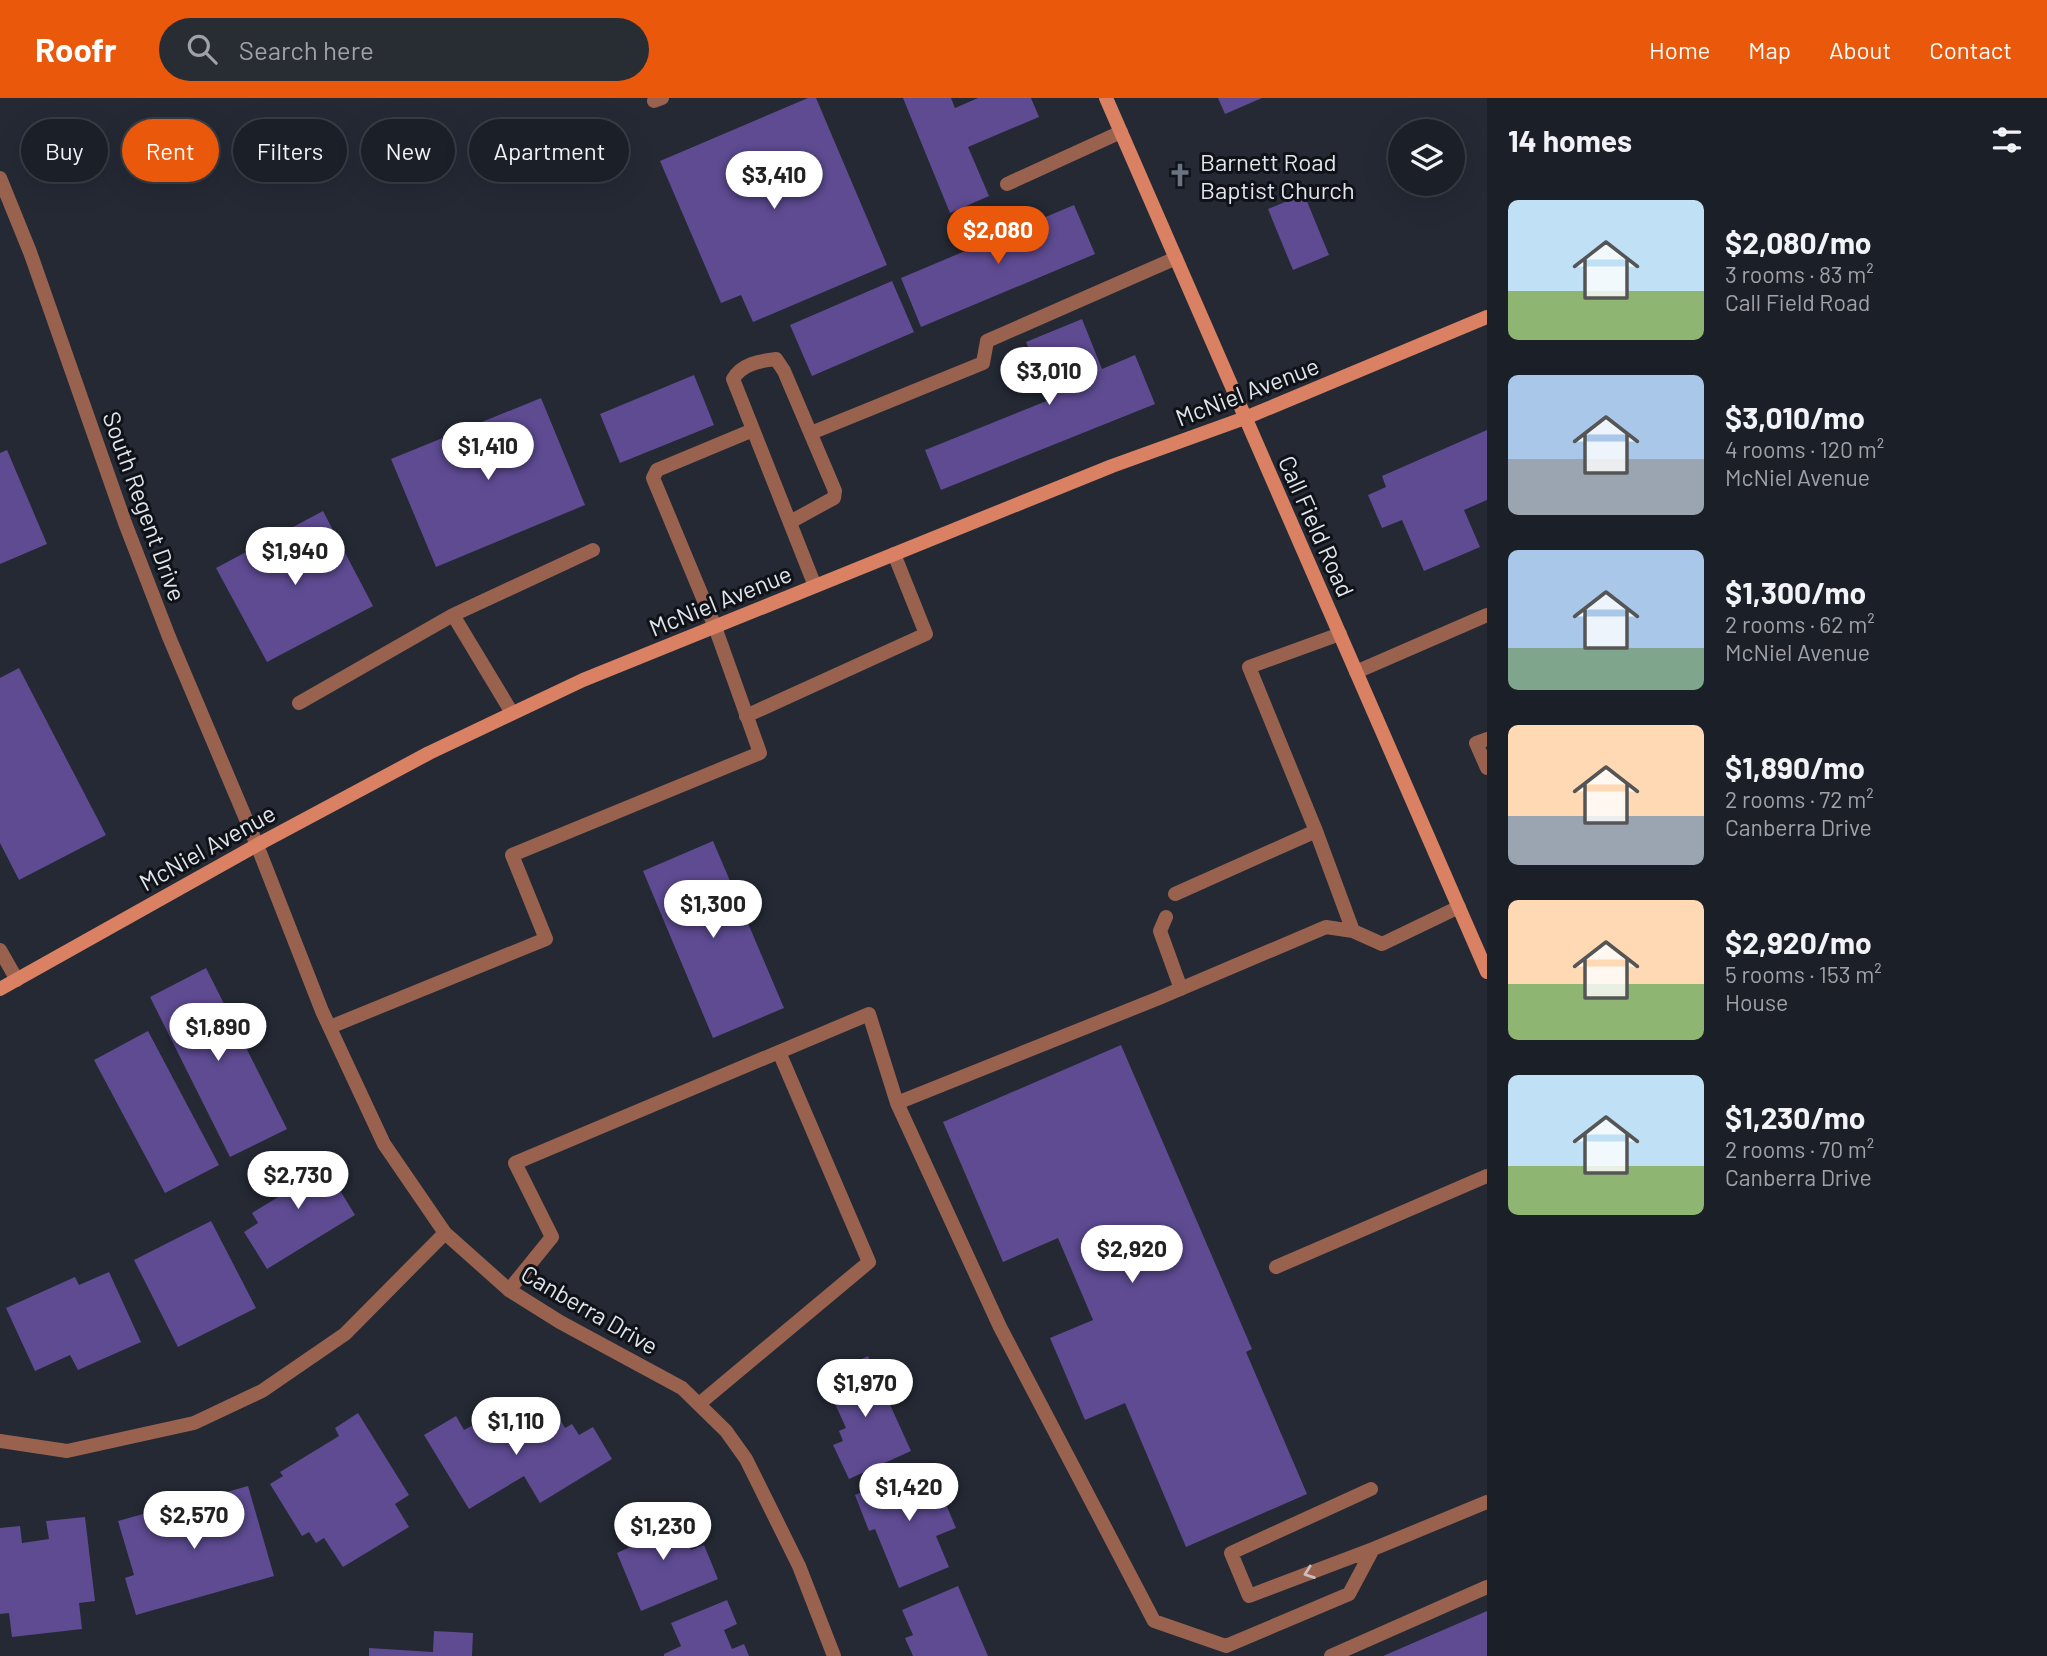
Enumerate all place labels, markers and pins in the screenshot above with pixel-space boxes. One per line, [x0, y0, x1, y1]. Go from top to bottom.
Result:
place label: Barnett Road Baptist Church [1200, 147, 1355, 204]
pin: $3,410 [717, 152, 831, 211]
church icon: Barnett Road Baptist Church [1166, 161, 1194, 189]
pin: $2,080 [941, 206, 1055, 266]
pin: $3,010 [992, 348, 1106, 407]
pin: $1,410 [431, 422, 545, 482]
pin: $1,940 [238, 528, 352, 587]
pin: $1,300 [656, 880, 770, 940]
pin: $1,890 [161, 1004, 275, 1063]
pin: $2,730 [241, 1152, 355, 1211]
pin: $2,920 [1075, 1226, 1189, 1285]
pin: $1,970 [808, 1360, 922, 1419]
pin: $1,110 [459, 1398, 573, 1457]
pin: $1,420 [852, 1464, 966, 1523]
pin: $2,570 [137, 1492, 251, 1551]
pin: $1,230 [606, 1502, 720, 1562]

